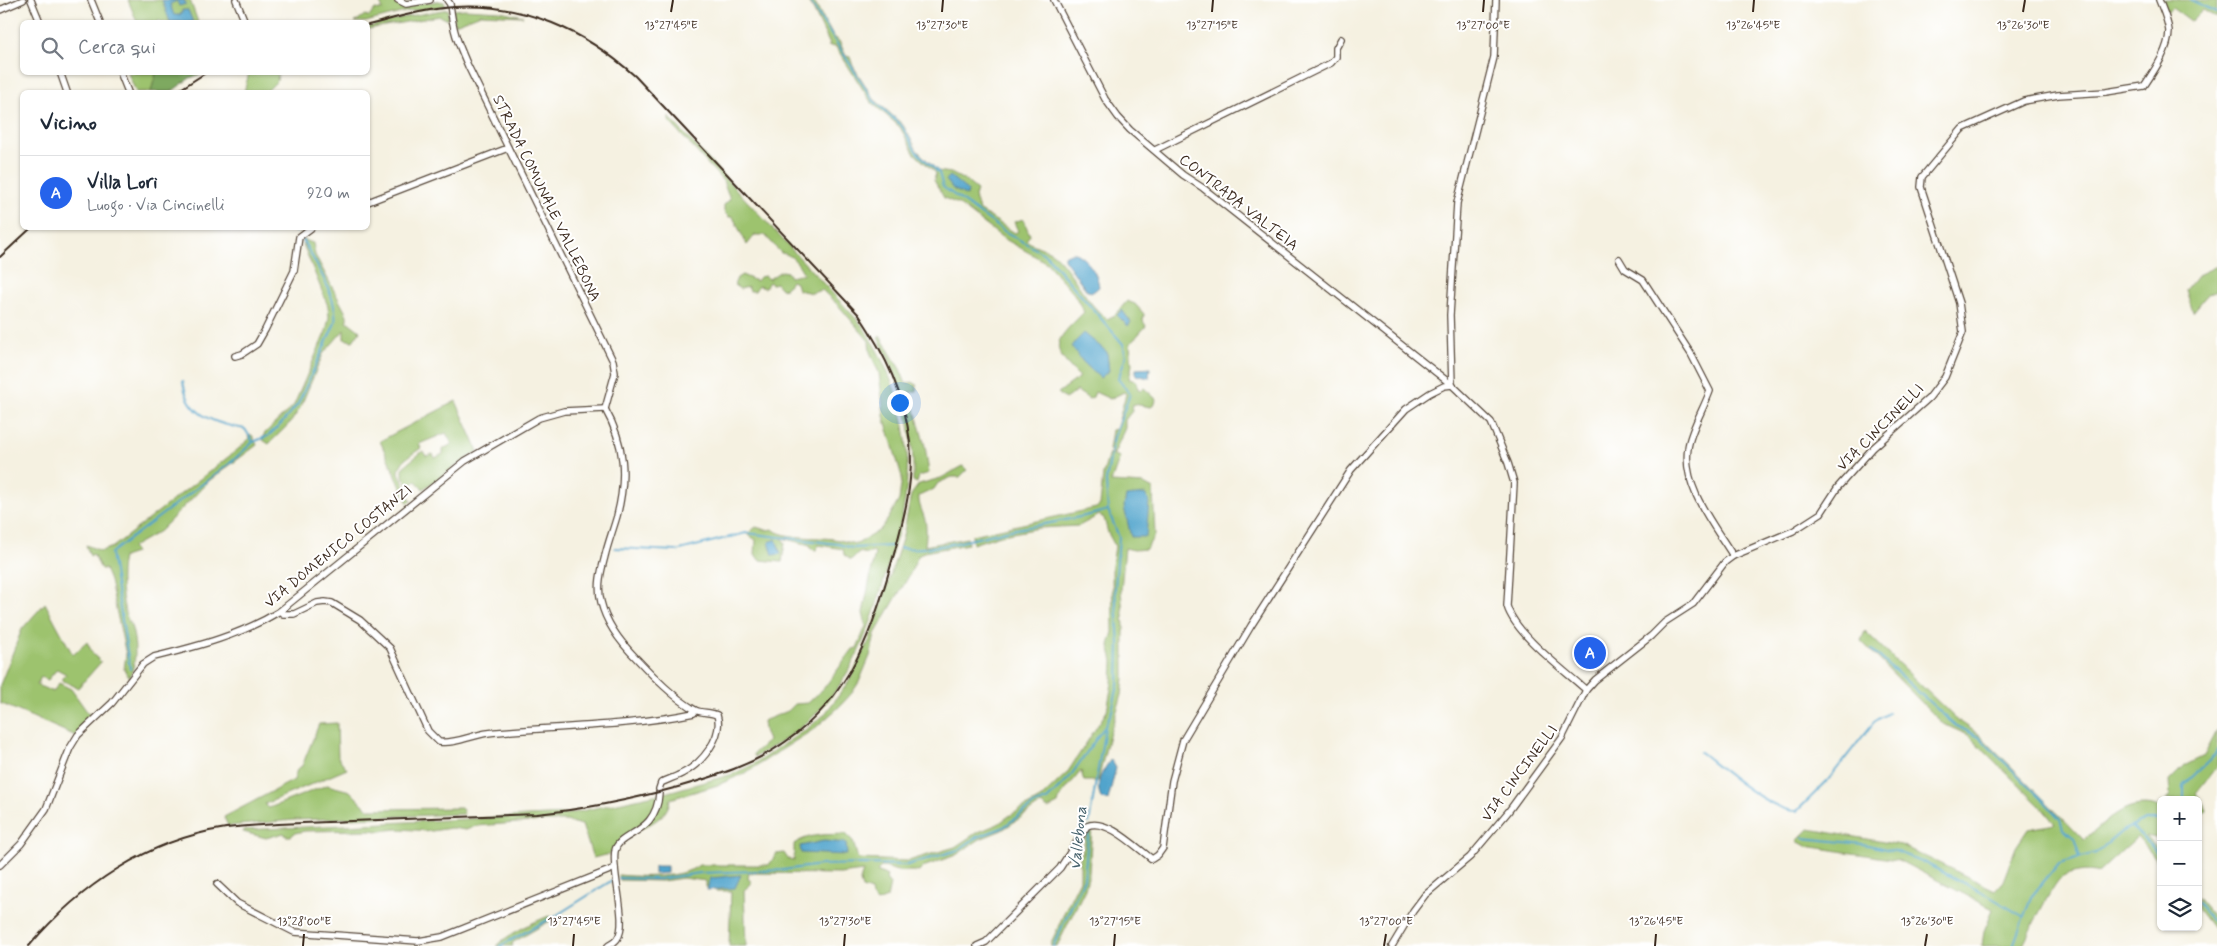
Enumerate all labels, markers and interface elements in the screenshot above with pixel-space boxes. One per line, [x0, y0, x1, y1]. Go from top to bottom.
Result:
text: 13°27'45"E [644, 18, 698, 34]
text: 13°27'30"E [916, 18, 968, 34]
text: 13°27'15"E [1186, 18, 1238, 34]
text: 13°27'00"E [1456, 18, 1510, 34]
text: 13°26'45"E [1726, 18, 1780, 34]
text: 13°26'30"E [1996, 18, 2050, 34]
search box [20, 20, 370, 75]
icon: search [38, 34, 66, 62]
text: Cerca qui [78, 35, 156, 60]
street label: STRADA COMUNALE VALLEBONA [487, 92, 605, 305]
text: Vicino [40, 109, 97, 137]
street label: CONTRADA VALTEIA [1175, 150, 1302, 256]
text: Villa Lori [87, 170, 158, 195]
text: A [51, 183, 61, 204]
text: 920 m [307, 183, 350, 204]
text: Luogo · Via Cincinelli [87, 195, 225, 216]
street label: VIA CINCINELLI [1833, 380, 1929, 476]
your location [887, 390, 913, 416]
street label: VIA DOMENICO COSTANZI [260, 481, 417, 613]
pin: A [1574, 634, 1606, 672]
street label: VIA CINCINELLI [1477, 721, 1563, 826]
map controls [2157, 796, 2202, 931]
button: + [2157, 796, 2202, 841]
water label: Vallebona [1065, 805, 1092, 871]
button: − [2157, 841, 2202, 886]
button: layers [2157, 886, 2202, 931]
text: 13°28'00"E [277, 914, 331, 930]
text: 13°27'45"E [547, 914, 601, 930]
text: 13°27'30"E [819, 914, 871, 930]
text: 13°27'15"E [1089, 914, 1141, 930]
text: 13°27'00"E [1359, 914, 1413, 930]
text: 13°26'45"E [1629, 914, 1683, 930]
text: 13°26'30"E [1900, 914, 1954, 930]

